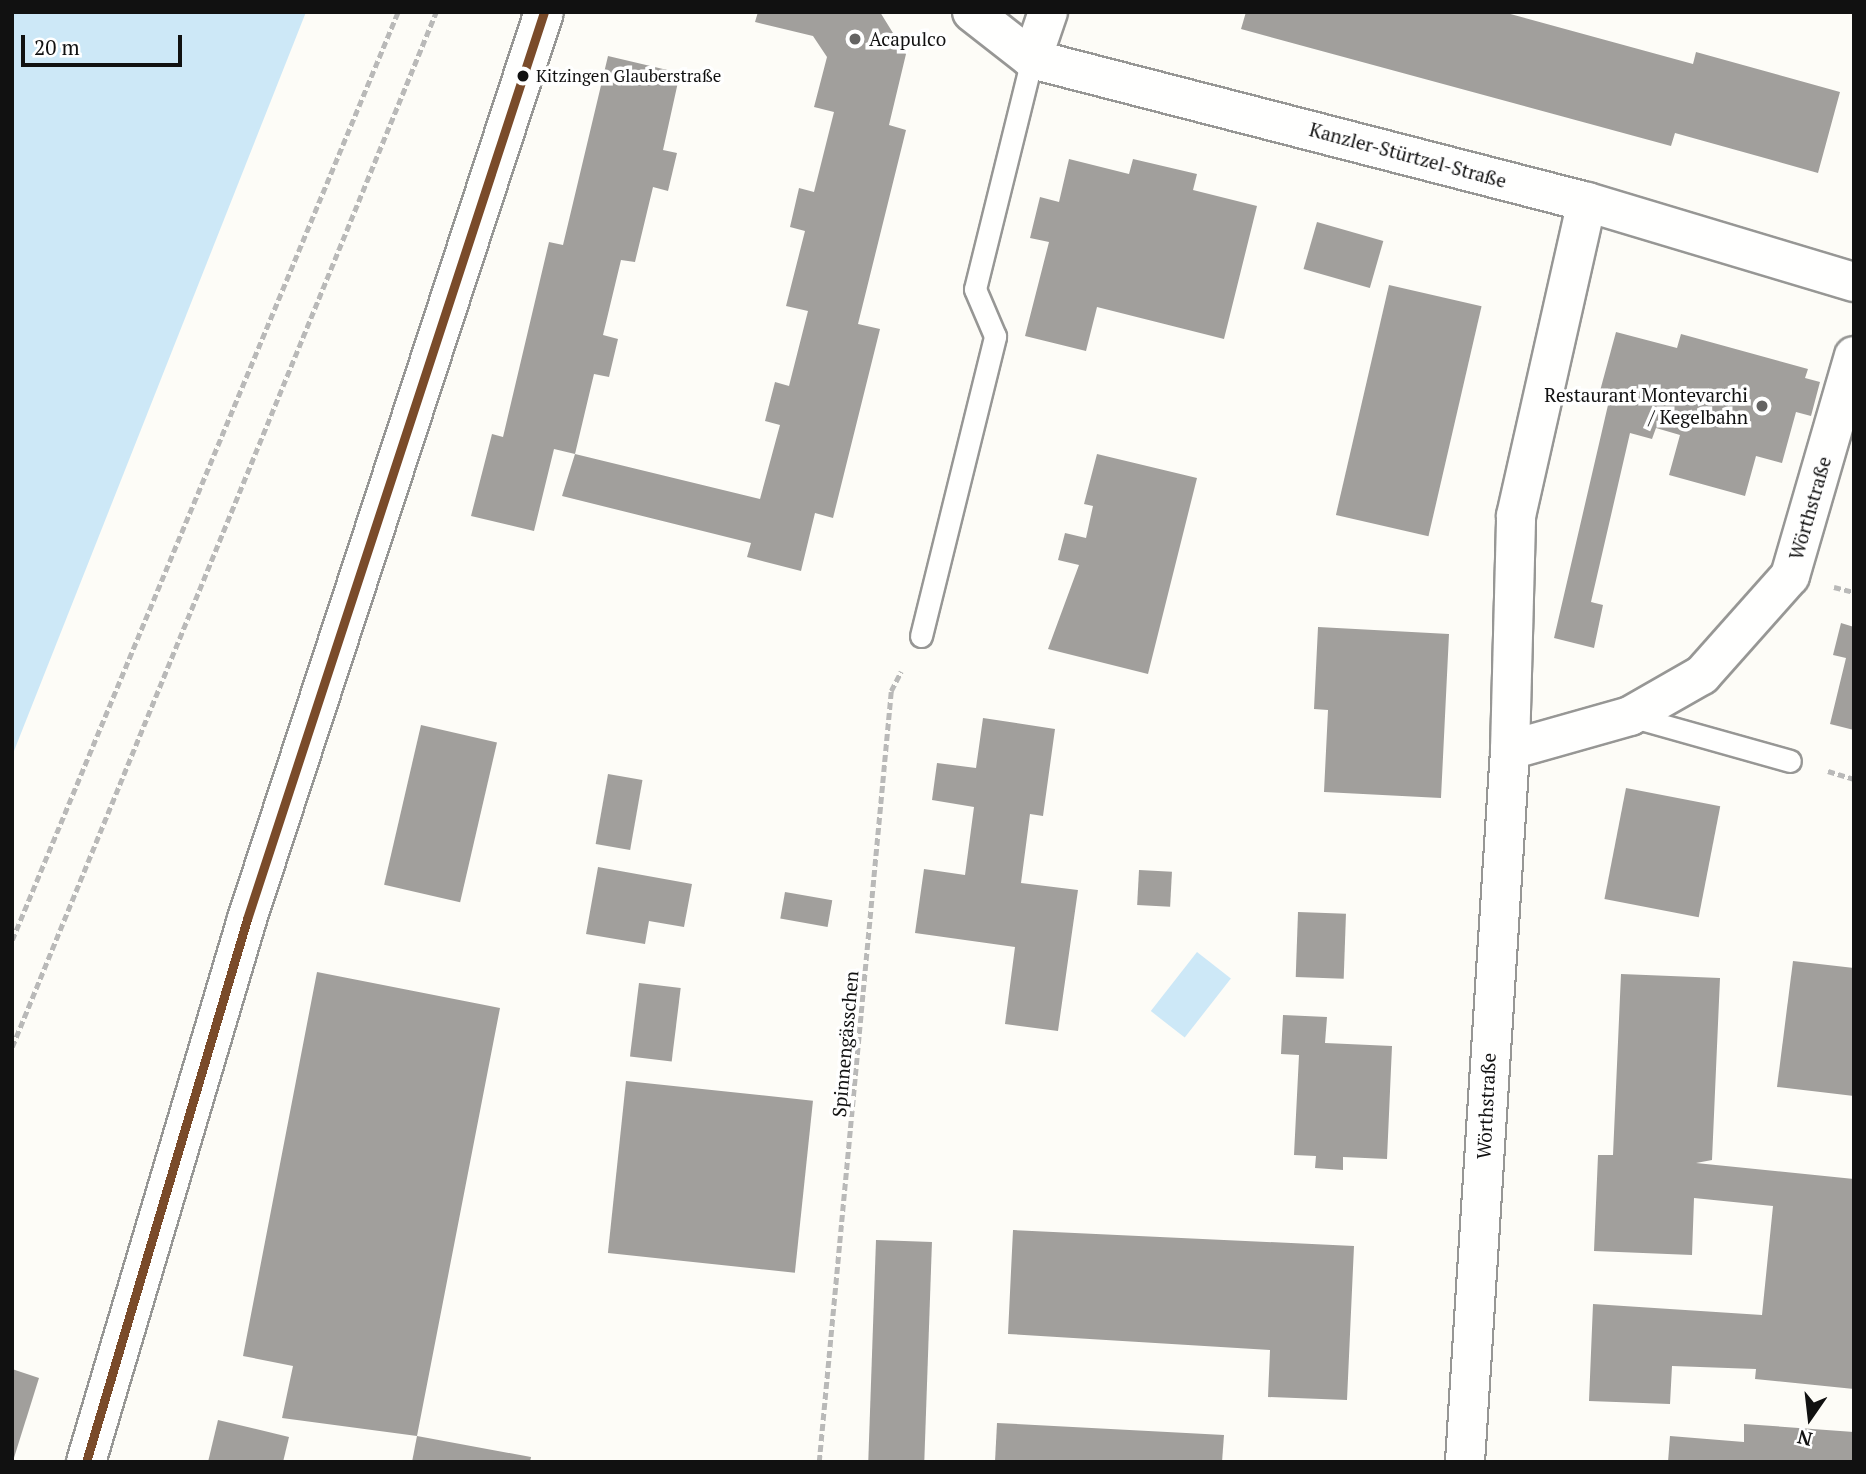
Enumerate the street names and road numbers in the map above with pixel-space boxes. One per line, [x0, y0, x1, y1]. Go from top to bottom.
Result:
street label: Kanzler-Stürtzel-Straße [1307, 118, 1509, 192]
street label: Wörthstraße [1784, 454, 1836, 562]
street label: Spinnengässchen [827, 970, 863, 1118]
street label: Wörthstraße [1472, 1052, 1500, 1160]

